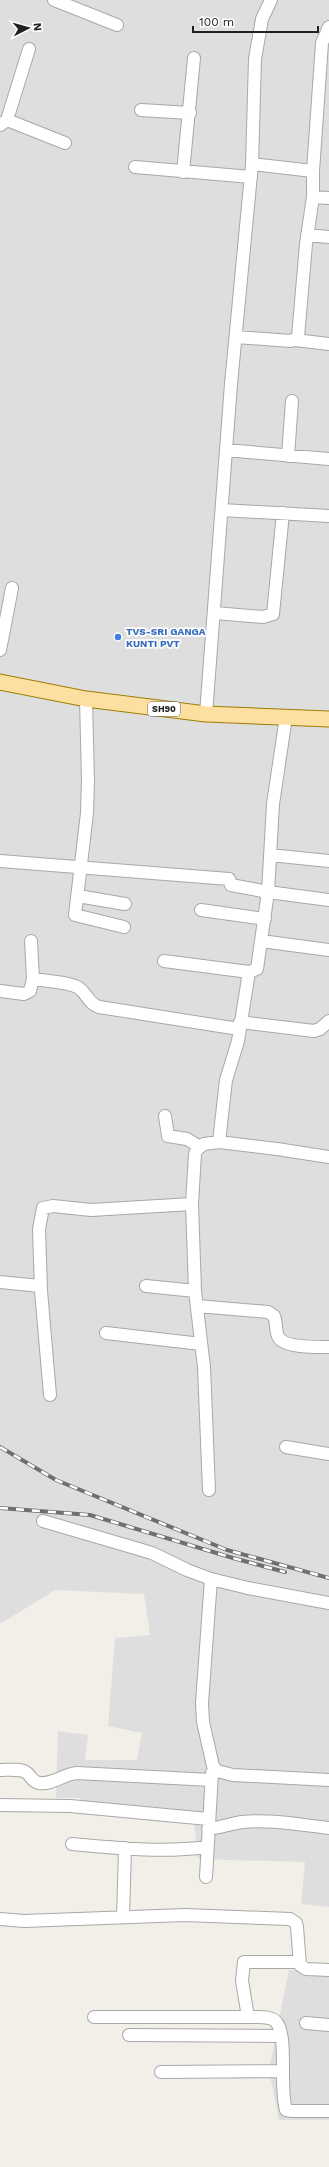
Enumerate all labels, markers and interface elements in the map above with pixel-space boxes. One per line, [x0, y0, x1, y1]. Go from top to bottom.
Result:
north arrow [8, 8, 48, 48]
scale bar [193, 8, 318, 34]
text: 100 m [199, 15, 234, 29]
text: N [31, 22, 44, 32]
place label: TVS-SRI GANGA KUNTI PVT [126, 626, 206, 649]
marker: TVS-SRI GANGA KUNTI PVT [113, 632, 123, 642]
road number: SH90 [148, 702, 180, 716]

